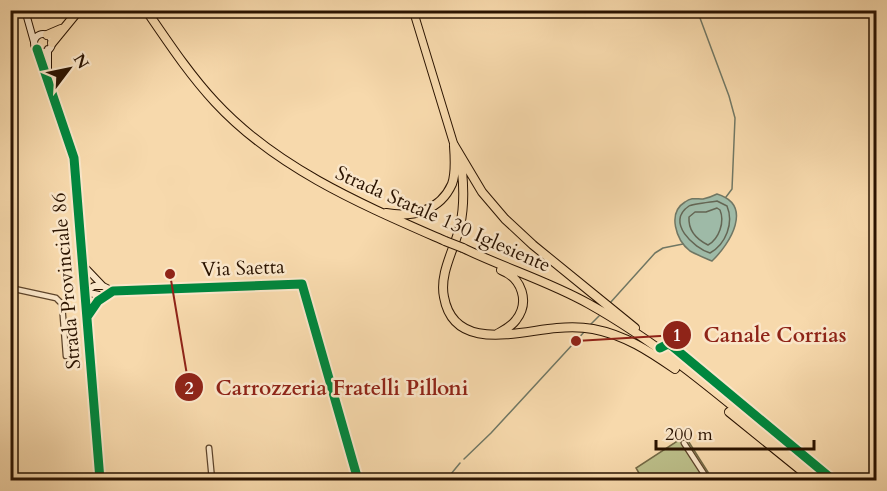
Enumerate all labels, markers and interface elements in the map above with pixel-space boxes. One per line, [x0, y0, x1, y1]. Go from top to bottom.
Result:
north arrow [39, 39, 99, 99]
text: N [68, 50, 94, 73]
street label: Strada Statale 130 Iglesiente [331, 159, 555, 279]
street label: Strada Provinciale 86 [45, 191, 87, 371]
street label: Via Saetta [201, 253, 285, 283]
callout: Canale Corrias [662, 315, 859, 354]
text: Canale Corrias [704, 321, 846, 350]
text: 1 [672, 323, 682, 348]
callout: Carrozzeria Fratelli Pilloni [174, 368, 481, 407]
text: Carrozzeria Fratelli Pilloni [216, 374, 469, 403]
text: 2 [184, 376, 194, 401]
scale bar [656, 413, 814, 451]
text: 200 m [665, 422, 713, 447]

